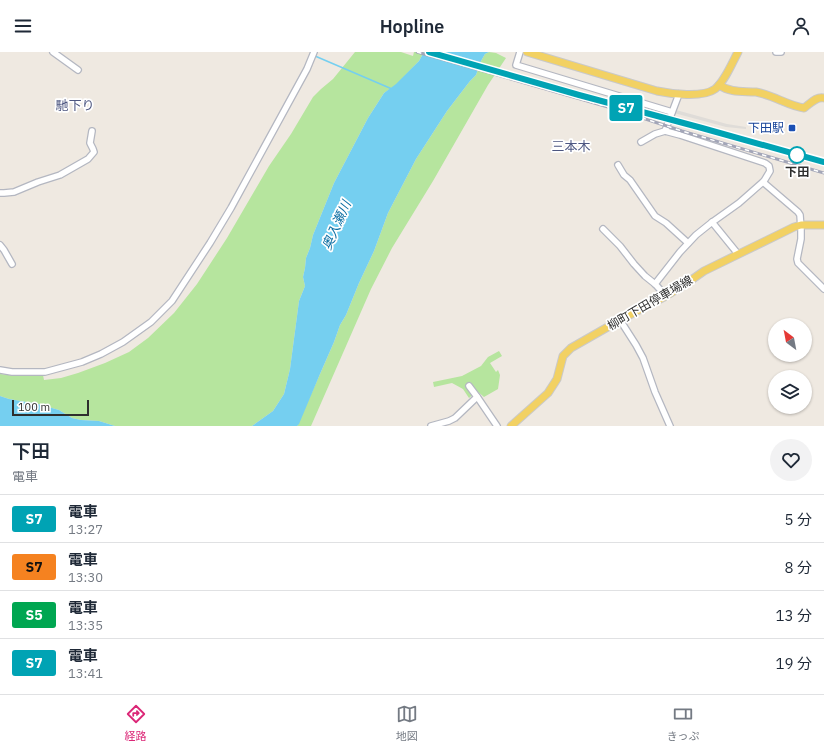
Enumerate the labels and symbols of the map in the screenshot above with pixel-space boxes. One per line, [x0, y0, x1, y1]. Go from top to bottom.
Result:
line badge: S7 [608, 95, 644, 121]
district label: 馳下り [55, 97, 95, 114]
place label: 下田駅 [748, 120, 784, 135]
marker: 下田駅 [787, 123, 797, 133]
district label: 三本木 [551, 138, 591, 155]
marker: 下田 [788, 146, 806, 164]
place label: 下田 [785, 164, 809, 179]
water label: 奥入瀬川 [318, 196, 356, 252]
street label: 柳町下田停車場線 [604, 272, 695, 333]
north arrow [768, 318, 812, 362]
scale bar [12, 398, 89, 417]

